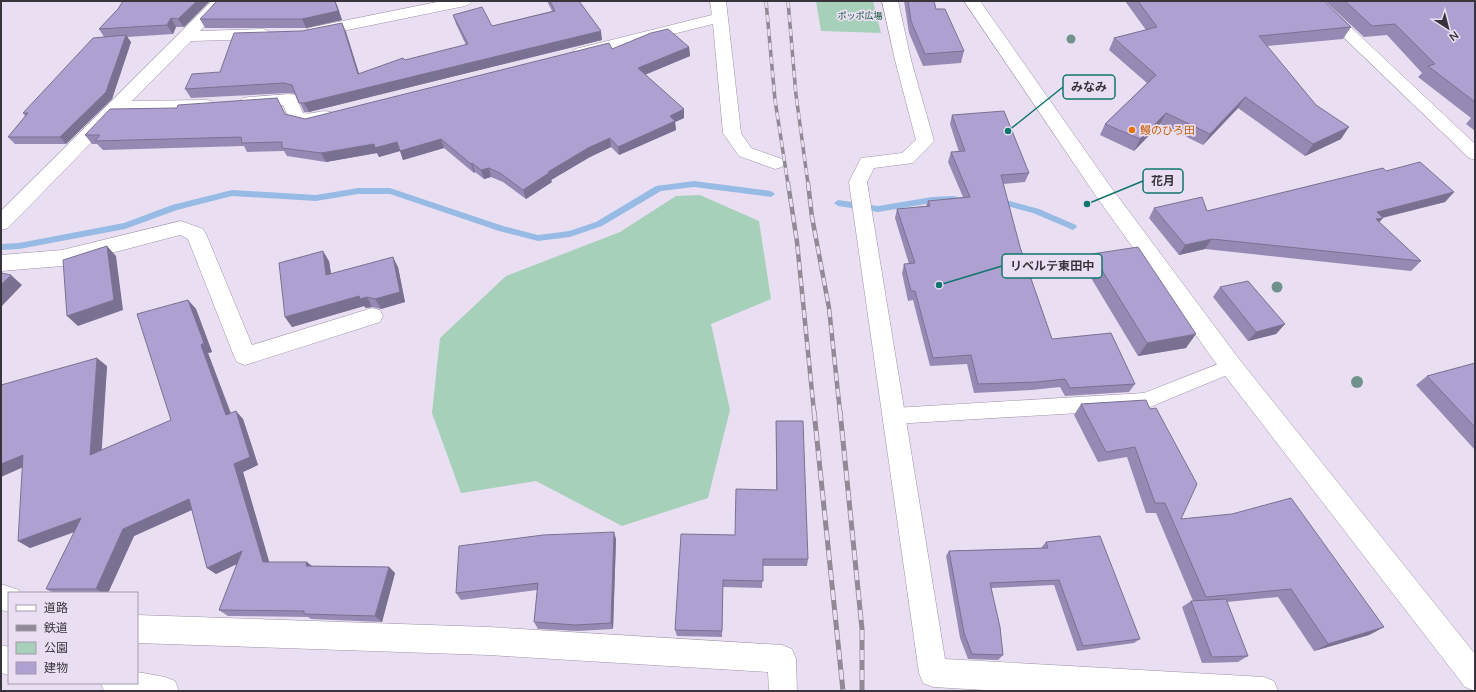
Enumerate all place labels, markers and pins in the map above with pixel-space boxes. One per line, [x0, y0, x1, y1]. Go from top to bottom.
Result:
callout: みなみ [1063, 75, 1115, 99]
place label: 鰻のひろ田 [1140, 123, 1195, 137]
marker: 鰻のひろ田 [1127, 125, 1137, 135]
callout: 花月 [1143, 169, 1183, 193]
callout: リベルテ東田中 [1002, 254, 1102, 278]

